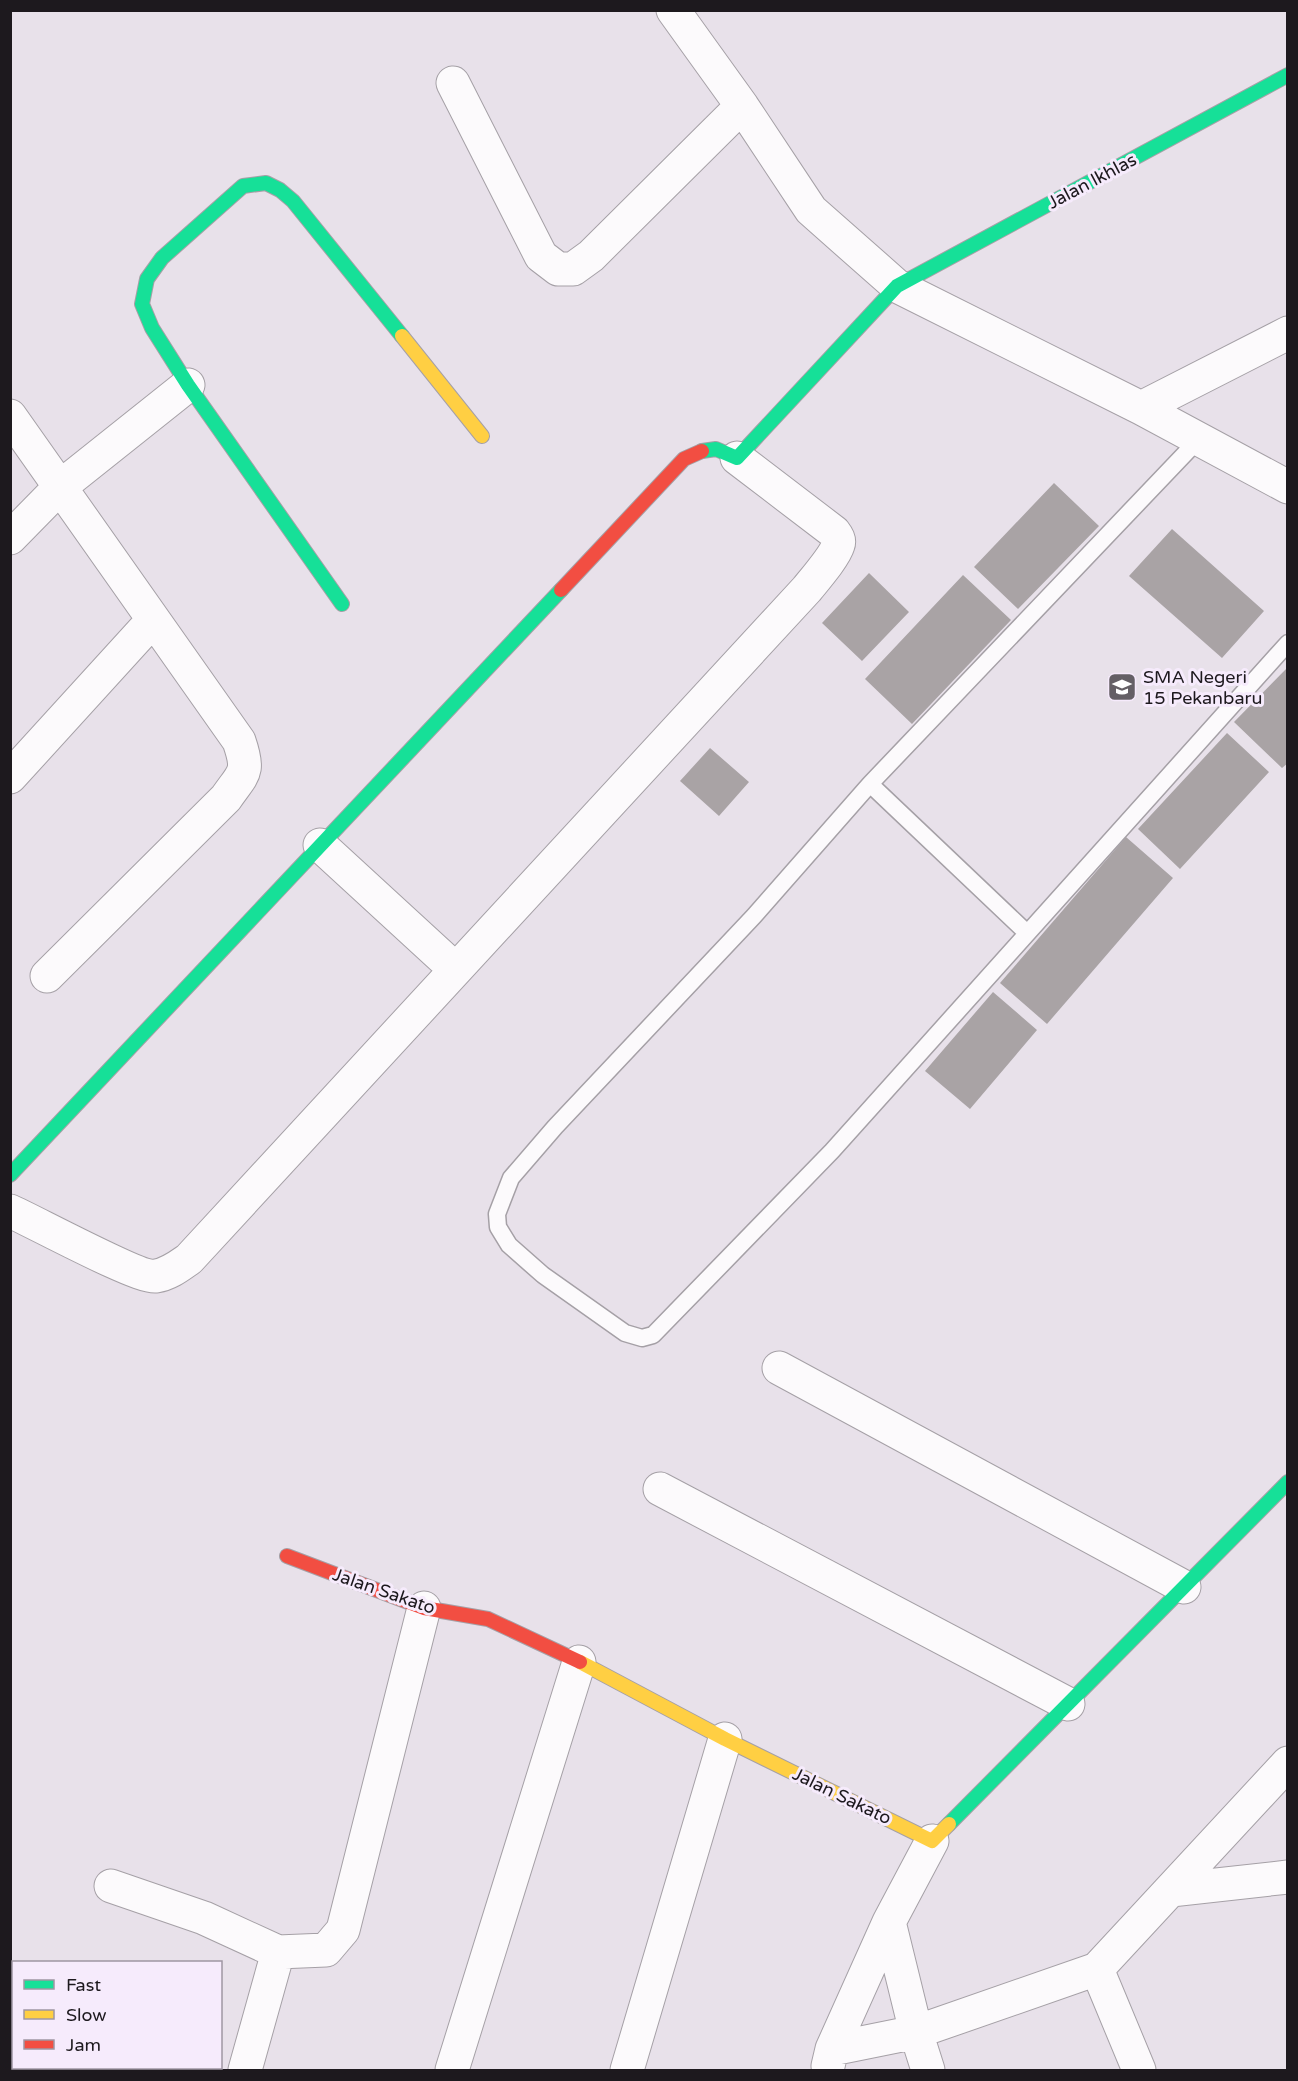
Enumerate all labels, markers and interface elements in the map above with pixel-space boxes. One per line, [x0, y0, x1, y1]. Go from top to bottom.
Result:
street label: Jalan Ikhlas [1044, 148, 1140, 214]
place label: SMA Negeri 15 Pekanbaru [1143, 666, 1262, 709]
school or university icon: SMA Negeri 15 Pekanbaru [1106, 671, 1138, 703]
street label: Jalan Sakato [330, 1563, 438, 1619]
street label: Jalan Sakato [789, 1763, 895, 1829]
legend [12, 1961, 222, 2069]
text: Fast [66, 1974, 101, 1996]
text: Slow [66, 2004, 107, 2026]
text: Jam [66, 2034, 101, 2056]

